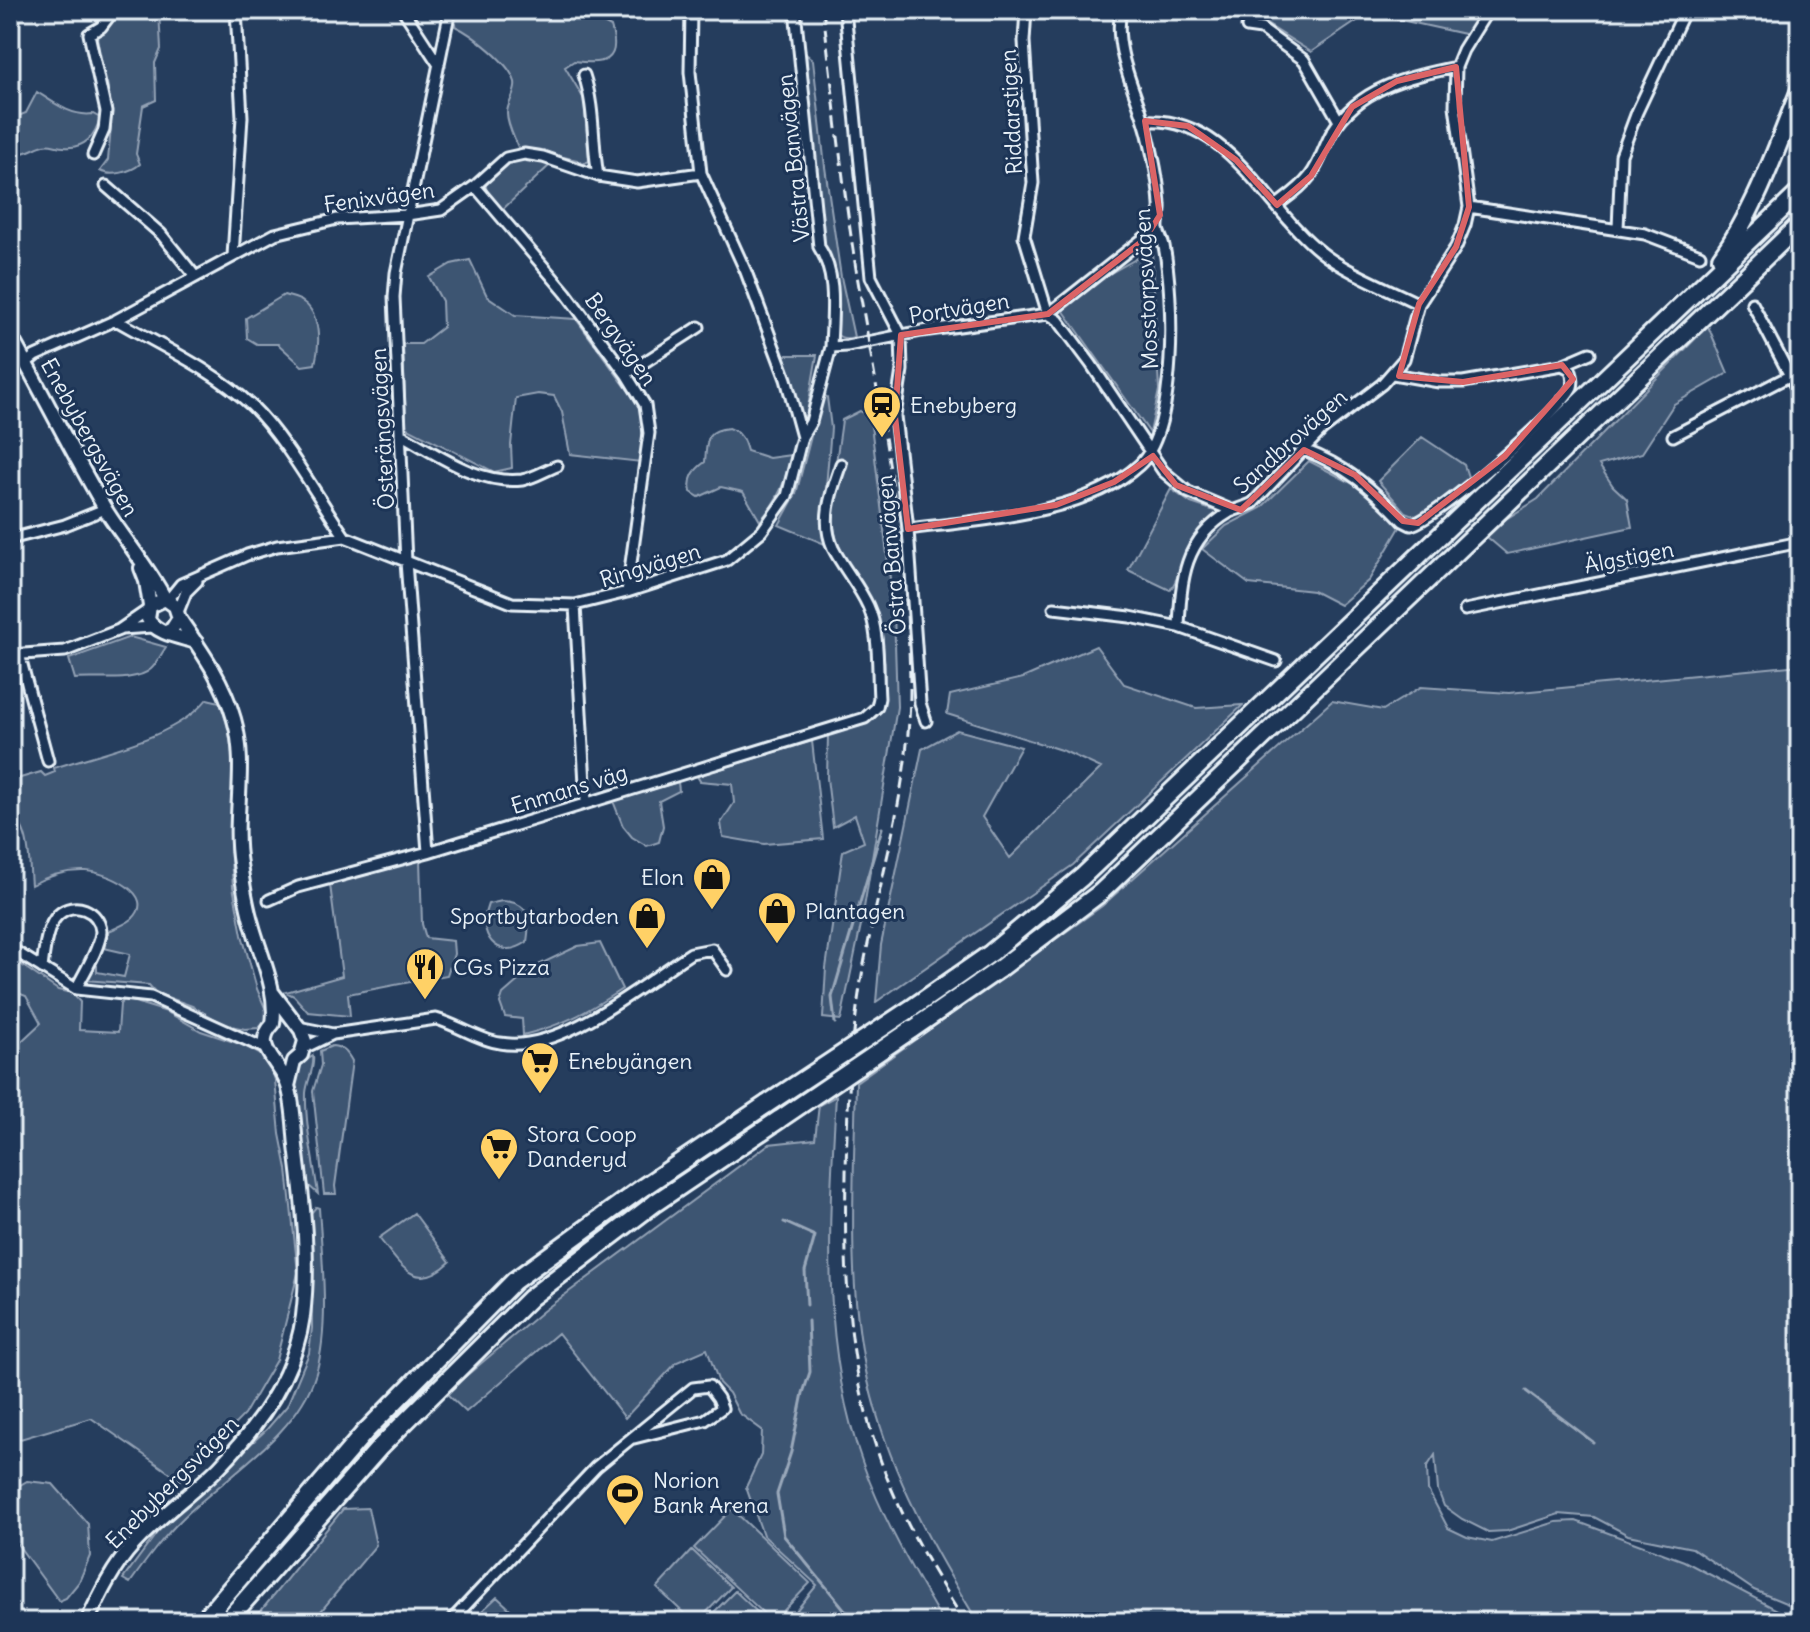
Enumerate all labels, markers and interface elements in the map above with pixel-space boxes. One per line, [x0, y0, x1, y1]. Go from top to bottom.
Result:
street label: Riddarstigen [994, 49, 1028, 175]
street label: Västra Banvägen [770, 73, 816, 243]
street label: Fenixvägen [322, 175, 436, 219]
street label: Mosstorpsvägen [1128, 208, 1164, 370]
street label: Portvägen [907, 286, 1011, 330]
street label: Bergvägen [579, 287, 663, 391]
street label: Österängsvägen [364, 347, 400, 511]
street label: Enebybergsvägen [35, 353, 145, 521]
street label: Sandbrovägen [1227, 383, 1353, 499]
station icon: Enebyberg [861, 384, 903, 439]
place label: Enebyberg [910, 391, 1017, 419]
street label: Östra Banvägen [870, 474, 912, 636]
street label: Älgstigen [1582, 535, 1676, 579]
street label: Ringvägen [596, 536, 704, 594]
street label: Enmans väg [507, 758, 631, 820]
shop icon: Elon [691, 856, 733, 911]
place label: Elon [641, 863, 684, 891]
shop icon: Plantagen [756, 890, 798, 945]
shop icon: Sportbytarboden [626, 895, 668, 950]
place label: Plantagen [805, 897, 905, 925]
place label: Sportbytarboden [450, 902, 619, 930]
restaurant icon: CGs Pizza [404, 946, 446, 1001]
place label: CGs Pizza [453, 953, 550, 981]
supermarket icon: Enebyängen [519, 1040, 561, 1095]
place label: Enebyängen [568, 1047, 692, 1075]
place label: Stora Coop Danderyd [527, 1120, 637, 1173]
supermarket icon: Stora Coop Danderyd [478, 1126, 520, 1181]
street label: Enebybergsvägen [100, 1410, 244, 1554]
place label: Norion Bank Arena [653, 1466, 769, 1519]
sports icon: Norion Bank Arena [604, 1472, 646, 1527]

